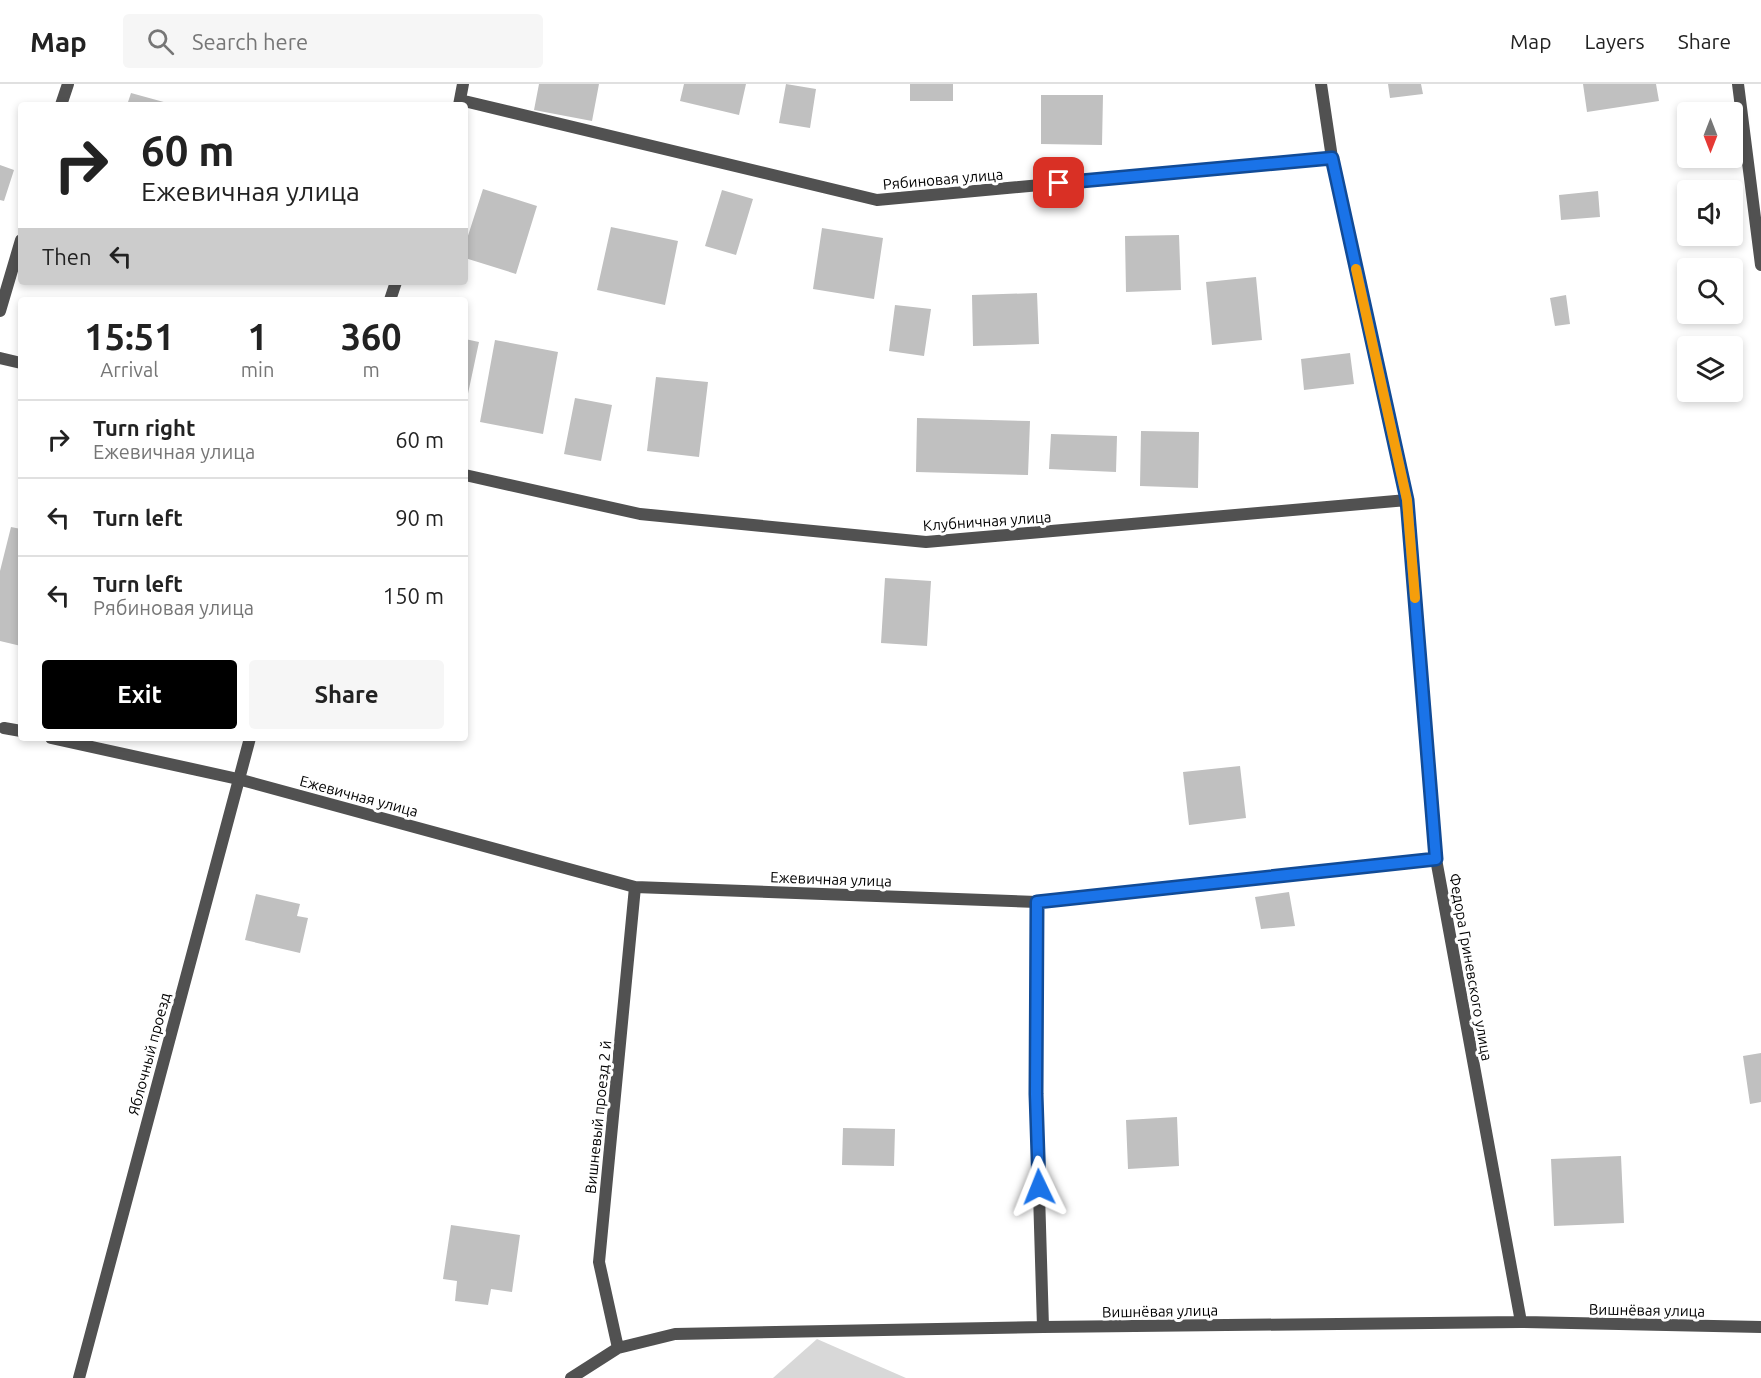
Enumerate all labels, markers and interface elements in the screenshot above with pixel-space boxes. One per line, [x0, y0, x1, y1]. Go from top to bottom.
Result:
search box [123, 14, 543, 68]
icon: search [144, 25, 177, 58]
text: Map [30, 26, 87, 57]
text: Search here [192, 29, 308, 54]
text: Map [1510, 29, 1551, 53]
text: Layers [1584, 29, 1645, 53]
text: Share [1678, 29, 1731, 53]
north arrow [1677, 102, 1743, 168]
map controls [1677, 102, 1743, 402]
icon: right [42, 126, 120, 204]
text: 60 m [141, 127, 235, 174]
pin [1033, 157, 1084, 208]
street label: Рябиновая улица [882, 165, 1004, 193]
icon: arrive [1042, 166, 1075, 199]
text: Ежевичная улица [141, 176, 360, 206]
button: sound [1677, 180, 1743, 246]
icon: left [104, 240, 137, 273]
text: Then [42, 244, 92, 269]
button: search [1677, 258, 1743, 324]
text: 15:51 [84, 316, 174, 357]
text: 1 [247, 316, 268, 357]
text: 360 [341, 316, 402, 357]
button: layers [1677, 336, 1743, 402]
text: Arrival [100, 358, 159, 381]
text: min [241, 358, 274, 381]
text: m [363, 358, 380, 381]
text: Turn right [93, 415, 195, 440]
icon: right [42, 423, 75, 456]
text: 60 m [395, 427, 444, 452]
text: Ежевичная улица [93, 440, 255, 463]
icon: left [42, 501, 75, 534]
text: Turn left [93, 505, 183, 530]
text: 90 m [395, 505, 444, 530]
street label: Клубничная улица [922, 508, 1052, 534]
text: Turn left [93, 571, 183, 596]
icon: left [42, 579, 75, 612]
text: 150 m [383, 583, 444, 608]
text: Рябиновая улица [93, 596, 254, 619]
button: Exit [42, 660, 237, 729]
button: Share [249, 660, 444, 729]
street label: Ежевичная улица [298, 772, 420, 820]
street label: Ежевичная улица [770, 868, 892, 890]
street label: Федора Гриневского улица [1446, 872, 1496, 1062]
street label: Яблочный проезд [124, 991, 174, 1117]
street label: Вишневый проезд 2 й [581, 1040, 615, 1194]
position arrow [1007, 1155, 1071, 1219]
street label: Вишнёвая улица [1589, 1300, 1705, 1320]
street label: Вишнёвая улица [1102, 1301, 1218, 1321]

